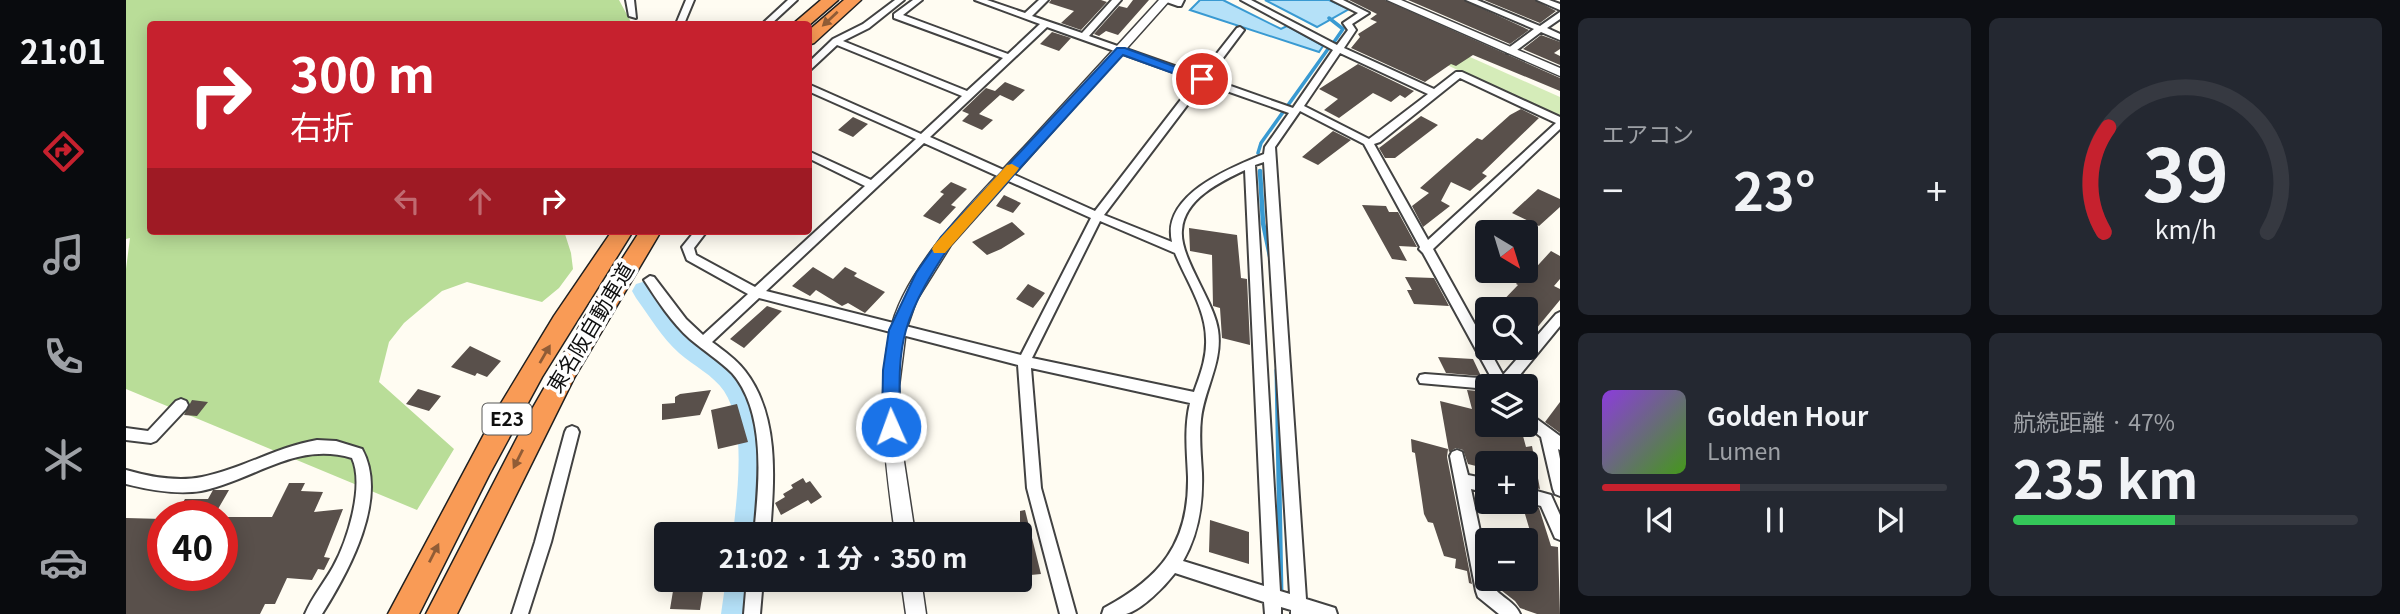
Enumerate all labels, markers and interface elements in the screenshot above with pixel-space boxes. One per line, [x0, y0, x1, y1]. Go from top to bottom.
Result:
one-way arrow [822, 11, 839, 27]
text: 21:01 [20, 27, 106, 73]
text: 300 m [290, 36, 435, 107]
icon: right [175, 49, 266, 140]
pin [1172, 49, 1232, 109]
icon: arrive [1183, 60, 1221, 98]
text: 右折 [290, 102, 354, 148]
text: エアコン [1602, 116, 1694, 150]
text: 39 [2143, 119, 2228, 224]
icon: directions [39, 127, 88, 176]
text: 23° [1733, 151, 1816, 226]
text: − [1602, 161, 1623, 216]
text: + [1926, 161, 1947, 216]
icon: left [388, 182, 426, 220]
icon: ahead [461, 182, 499, 220]
icon: right [534, 182, 572, 220]
text: km/h [2155, 210, 2216, 246]
north arrow [1475, 220, 1538, 284]
map controls [1475, 220, 1538, 591]
icon: music [39, 230, 88, 279]
street label: 東名阪自動車道 [539, 256, 640, 398]
button: search [1475, 297, 1538, 360]
icon: phone [39, 332, 88, 381]
one-way arrow [538, 345, 551, 364]
button: layers [1475, 374, 1538, 437]
position arrow [854, 390, 928, 464]
text: Golden Hour [1707, 396, 1868, 433]
road number: E23 [482, 404, 532, 434]
text: 航続距離 · 47% [2013, 404, 2175, 438]
text: Lumen [1707, 433, 1781, 467]
icon: climate [39, 435, 88, 484]
text: 235 km [2013, 439, 2198, 514]
one-way arrow [512, 449, 524, 469]
button: + [1475, 451, 1538, 514]
speed limit sign: 40 [147, 500, 238, 591]
icon: previous [1641, 501, 1679, 539]
icon: pause [1756, 501, 1794, 539]
icon: next [1871, 501, 1909, 539]
button: − [1475, 528, 1538, 591]
icon: car [39, 538, 88, 587]
text: 21:02 · 1 分 · 350 m [719, 538, 967, 575]
one-way arrow [429, 543, 440, 563]

